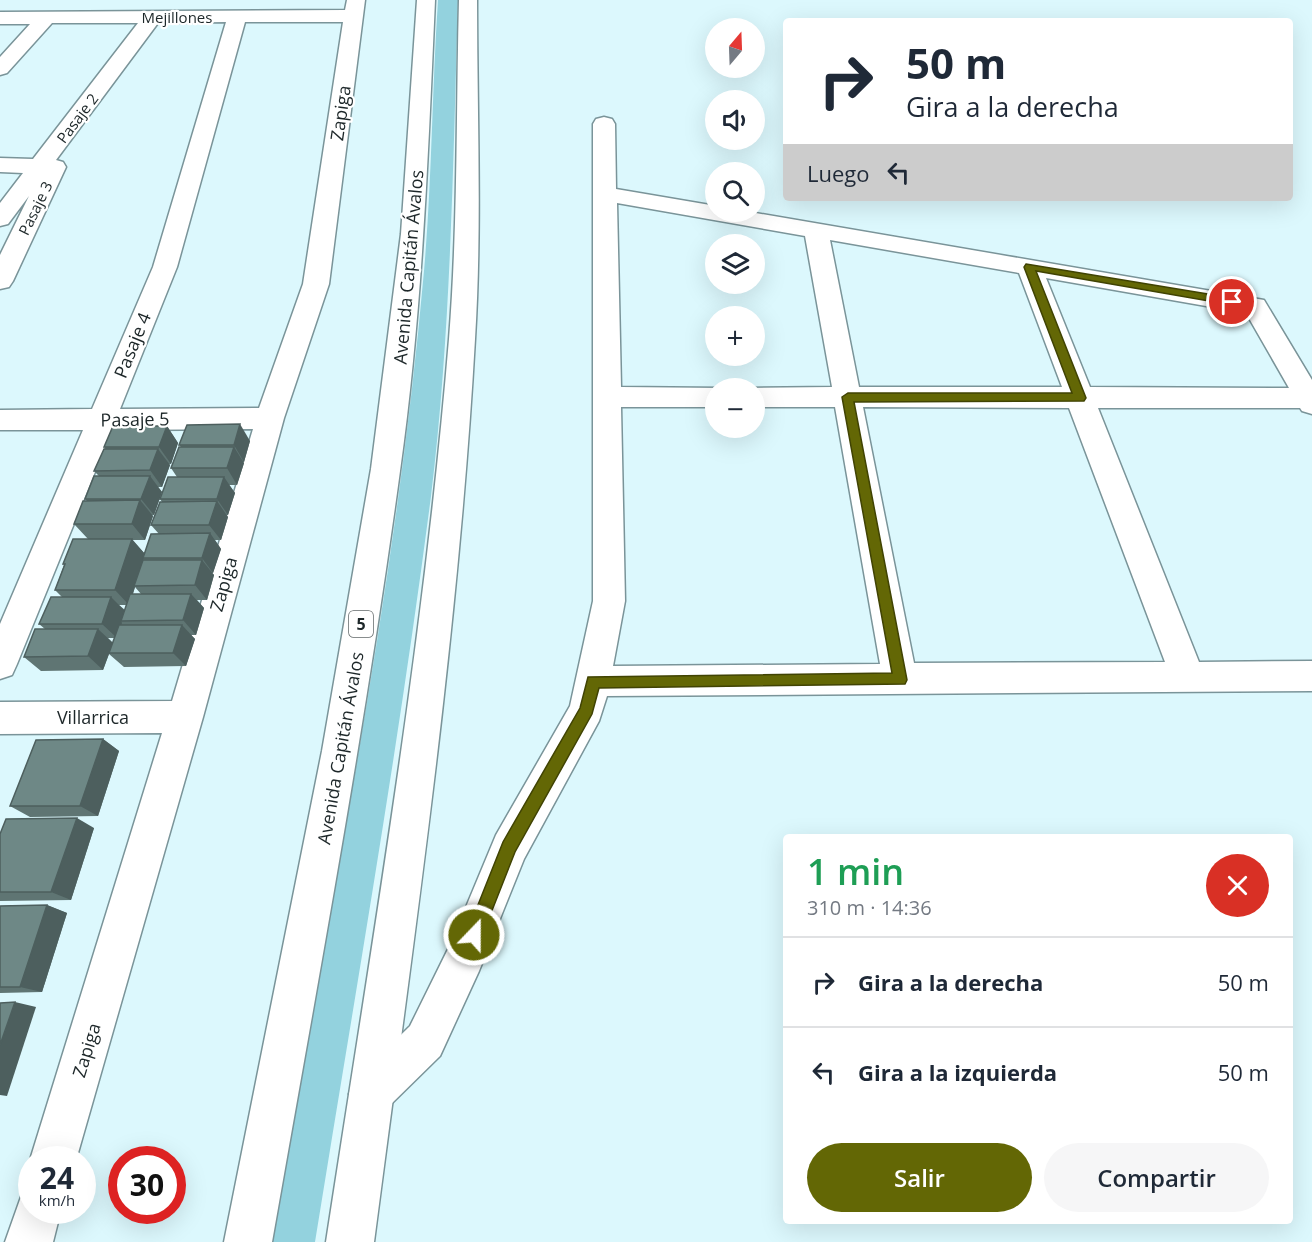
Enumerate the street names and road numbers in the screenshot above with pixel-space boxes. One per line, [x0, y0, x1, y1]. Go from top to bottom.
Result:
street label: Mejillones [142, 7, 212, 27]
street label: Zapiga [324, 84, 356, 142]
street label: Pasaje 2 [52, 89, 102, 147]
street label: Avenida Capitán Ávalos [388, 169, 428, 365]
street label: Pasaje 3 [13, 178, 57, 238]
street label: Pasaje 4 [108, 309, 156, 381]
street label: Pasaje 5 [100, 406, 170, 432]
street label: Zapiga [204, 554, 242, 614]
road number: 5 [349, 611, 373, 637]
street label: Avenida Capitán Ávalos [311, 650, 369, 846]
street label: Villarrica [57, 705, 129, 729]
street label: Zapiga [66, 1020, 106, 1080]

